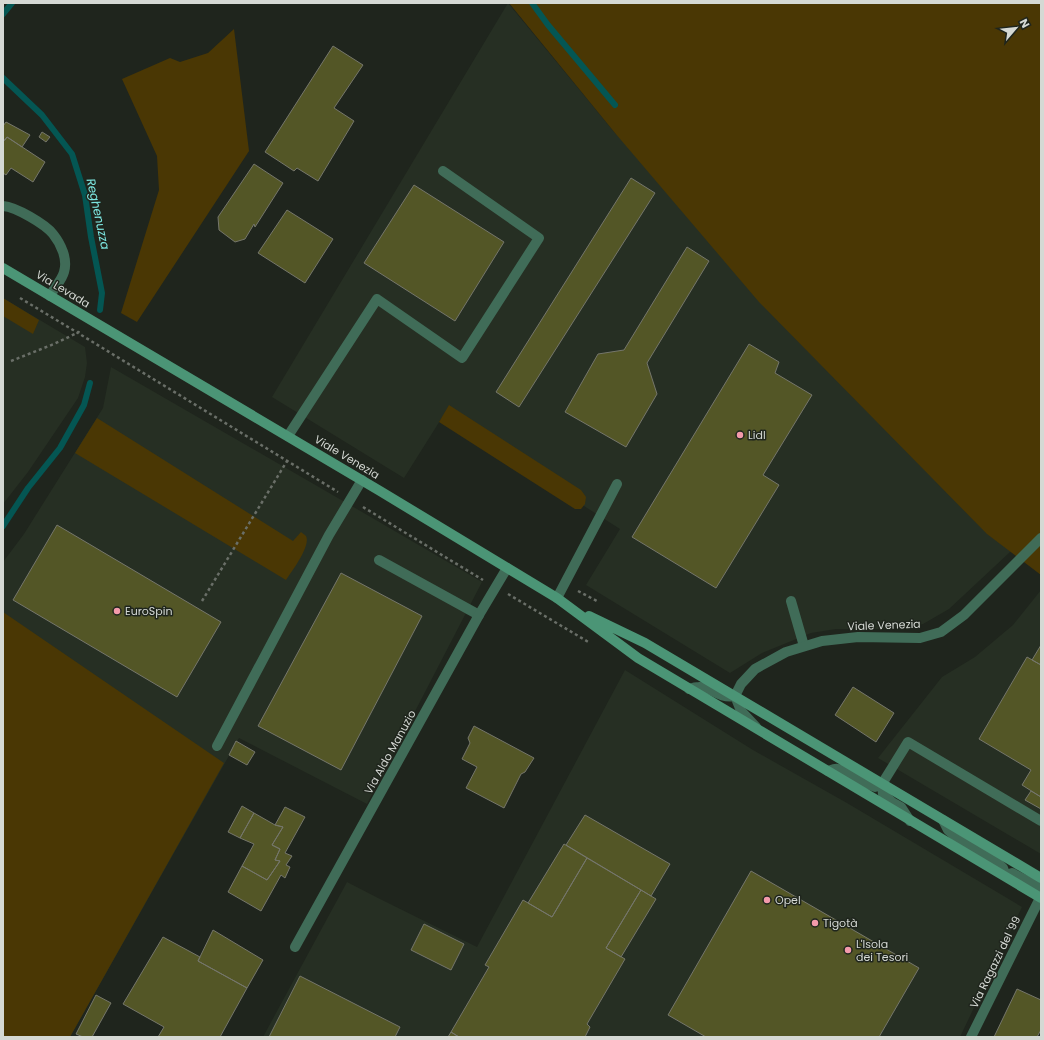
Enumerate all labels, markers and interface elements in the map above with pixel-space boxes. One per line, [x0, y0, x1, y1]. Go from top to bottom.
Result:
north arrow [996, 8, 1036, 48]
text: N [1016, 16, 1034, 31]
water label: Reghenuzza [83, 177, 114, 251]
street label: Via Levada [33, 267, 93, 311]
place label: Lidl [748, 427, 766, 443]
marker: Lidl [735, 430, 745, 440]
street label: Viale Venezia [311, 431, 383, 483]
place label: EuroSpin [125, 603, 172, 619]
marker: EuroSpin [112, 606, 122, 616]
street label: Viale Venezia [847, 616, 921, 634]
street label: Via Aldo Manuzio [360, 707, 420, 797]
place label: Opel [775, 892, 801, 908]
marker: Opel [762, 895, 772, 905]
street label: Via Ragazzi del '99 [966, 913, 1024, 1011]
place label: Tigotà [823, 915, 858, 931]
marker: Tigotà [810, 918, 820, 928]
place label: L'Isola dei Tesori [856, 936, 909, 965]
marker: L'Isola dei Tesori [843, 945, 853, 955]

